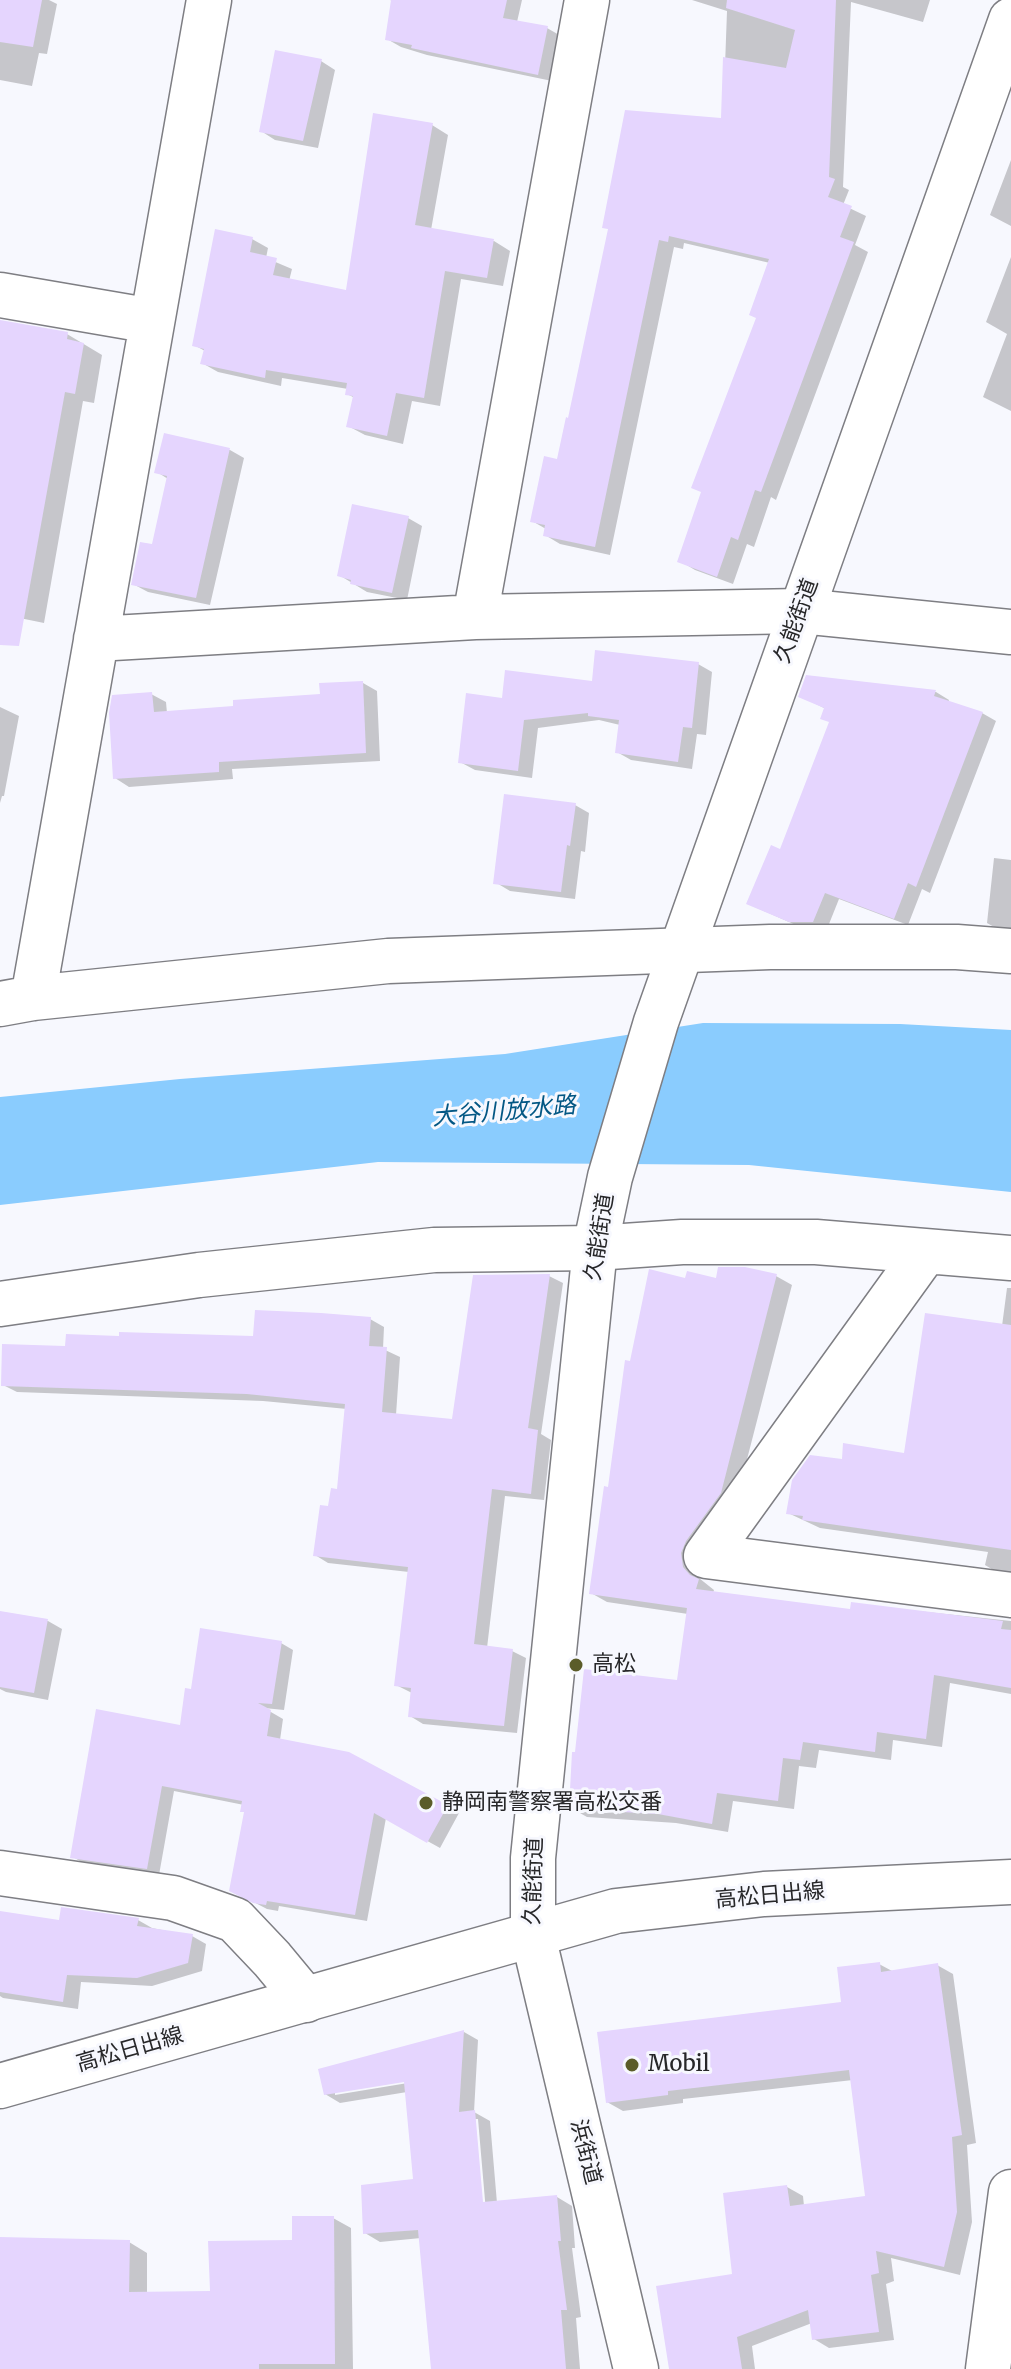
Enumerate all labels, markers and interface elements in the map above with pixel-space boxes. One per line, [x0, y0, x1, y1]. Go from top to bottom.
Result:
street label: 久能街道 [770, 575, 824, 667]
water label: 大谷川放水路 [431, 1091, 577, 1133]
street label: 久能街道 [580, 1191, 620, 1283]
place label: 高松 [592, 1652, 636, 1678]
marker: 高松 [567, 1656, 585, 1674]
place label: 静岡南警察署高松交番 [442, 1790, 662, 1816]
marker: 静岡南警察署高松交番 [417, 1794, 435, 1812]
street label: 久能街道 [519, 1837, 549, 1925]
street label: 高松日出線 [714, 1878, 826, 1914]
street label: 高松日出線 [73, 2022, 187, 2078]
place label: Mobil [648, 2052, 710, 2078]
marker: Mobil [623, 2056, 641, 2074]
street label: 浜街道 [564, 2117, 606, 2187]

